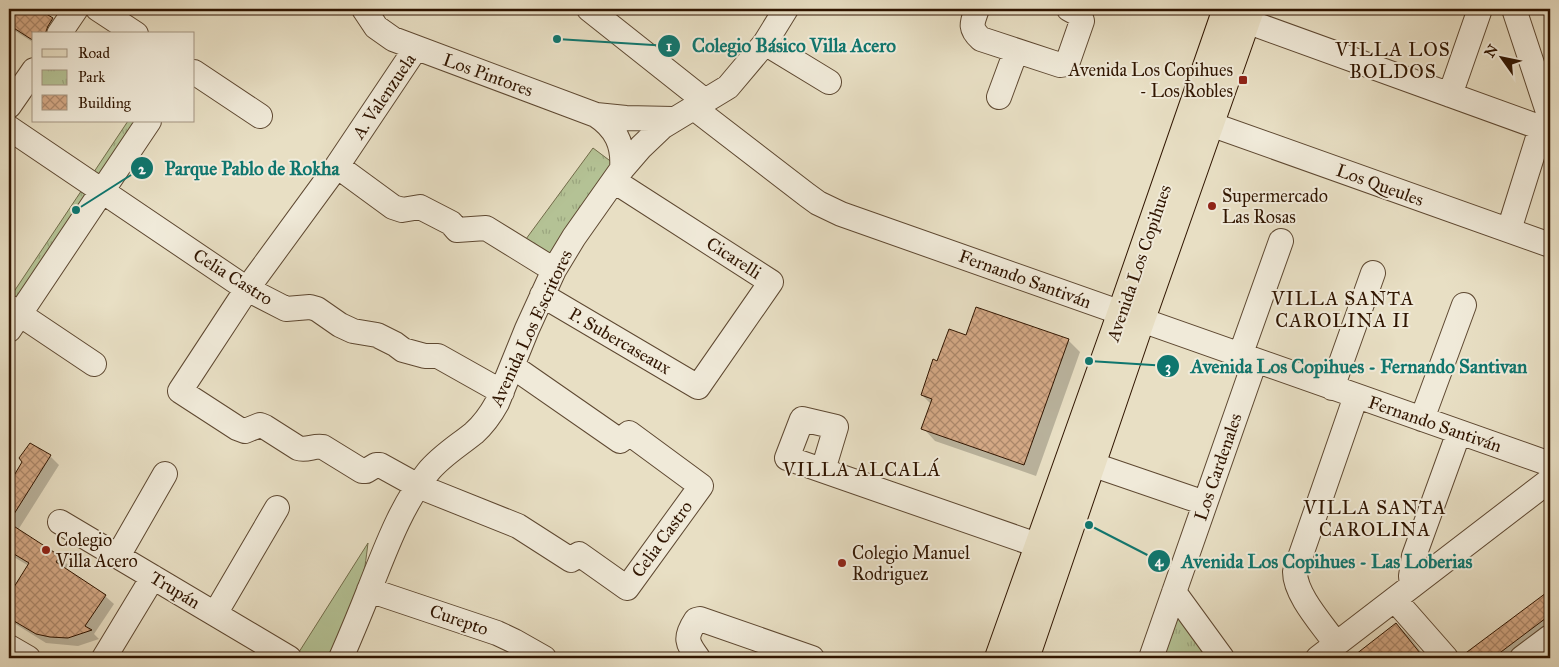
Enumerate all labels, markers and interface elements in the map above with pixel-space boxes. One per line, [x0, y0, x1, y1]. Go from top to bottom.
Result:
callout: Colegio Básico Villa Acero [657, 29, 906, 63]
legend [32, 32, 195, 122]
north arrow [1476, 32, 1526, 82]
text: Colegio Básico Villa Acero [692, 34, 896, 58]
text: 1 [666, 37, 672, 55]
district label: VILLA LOS BOLDOS [1334, 38, 1451, 83]
text: N [1481, 41, 1502, 61]
text: Road [78, 44, 110, 62]
street label: A. Valenzuela [347, 49, 421, 144]
street label: Los Pintores [440, 49, 536, 101]
place label: Avenida Los Copihues - Los Robles [1068, 59, 1233, 102]
text: Park [78, 68, 105, 86]
marker: Avenida Los Copihues - Los Robles [1237, 74, 1249, 86]
text: Building [78, 94, 132, 112]
callout: Parque Pablo de Rokha [129, 151, 349, 185]
text: Parque Pablo de Rokha [164, 157, 341, 181]
street label: Los Queules [1333, 159, 1427, 211]
text: 2 [138, 160, 146, 178]
street label: Avenida Los Copihues [1102, 182, 1176, 345]
place label: Supermercado Las Rosas [1222, 185, 1328, 228]
marker: Supermercado Las Rosas [1206, 200, 1218, 212]
street label: Cicarelli [702, 232, 766, 284]
street label: Celia Castro [189, 244, 277, 310]
street label: Fernando Santiván [956, 245, 1095, 313]
street label: Avenida Los Escritores [485, 246, 577, 411]
district label: VILLA SANTA CAROLINA II [1270, 287, 1415, 332]
street label: P. Subercaseaux [565, 303, 675, 379]
callout: Avenida Los Copihues - Fernando Santivan [1156, 349, 1537, 383]
text: Avenida Los Copihues - Fernando Santivan [1189, 355, 1528, 379]
text: 3 [1165, 358, 1171, 377]
street label: Fernando Santiván [1365, 391, 1505, 457]
street label: Los Cardenales [1189, 410, 1247, 524]
district label: VILLA ALCALÁ [782, 457, 941, 481]
street label: Celia Castro [627, 496, 697, 582]
district label: VILLA SANTA CAROLINA [1302, 496, 1447, 541]
place label: Colegio Villa Acero [55, 529, 138, 572]
place label: Colegio Manuel Rodriguez [852, 542, 970, 586]
marker: Colegio Villa Acero [40, 544, 52, 556]
callout: Avenida Los Copihues - Las Loberias [1147, 544, 1483, 578]
text: Avenida Los Copihues - Las Loberias [1180, 550, 1472, 574]
text: 4 [1155, 552, 1164, 571]
marker: Colegio Manuel Rodriguez [836, 557, 848, 569]
street label: Trupán [146, 566, 204, 614]
street label: Curepto [427, 600, 491, 640]

